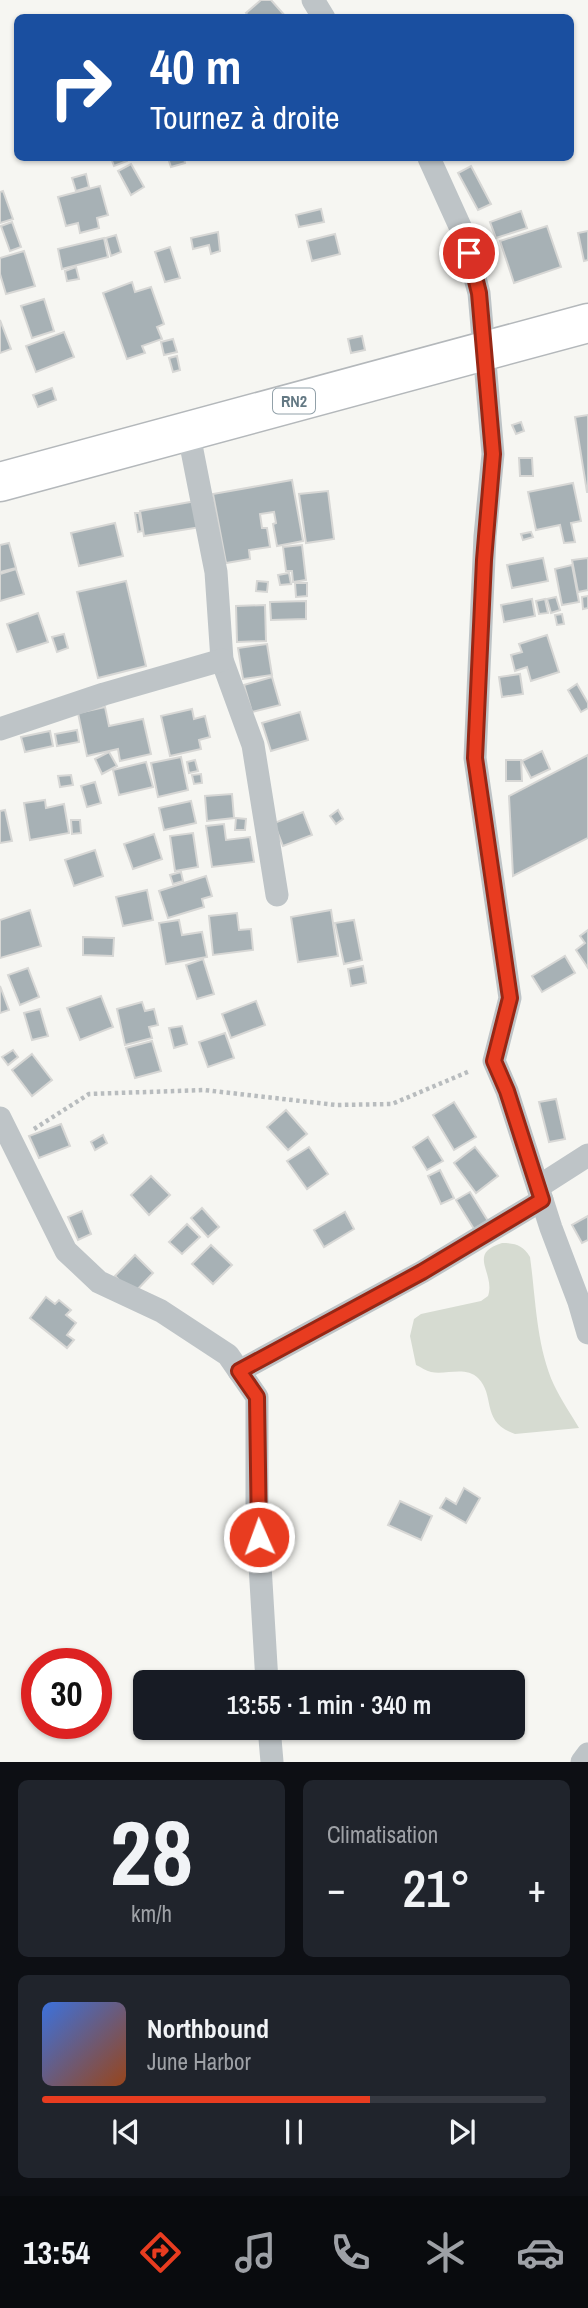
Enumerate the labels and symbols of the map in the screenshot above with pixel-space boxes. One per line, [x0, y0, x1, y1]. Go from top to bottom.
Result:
pin [439, 223, 499, 283]
road number: RN2 [273, 388, 315, 414]
position arrow [222, 1500, 296, 1574]
speed limit sign: 30 [21, 1648, 112, 1739]

